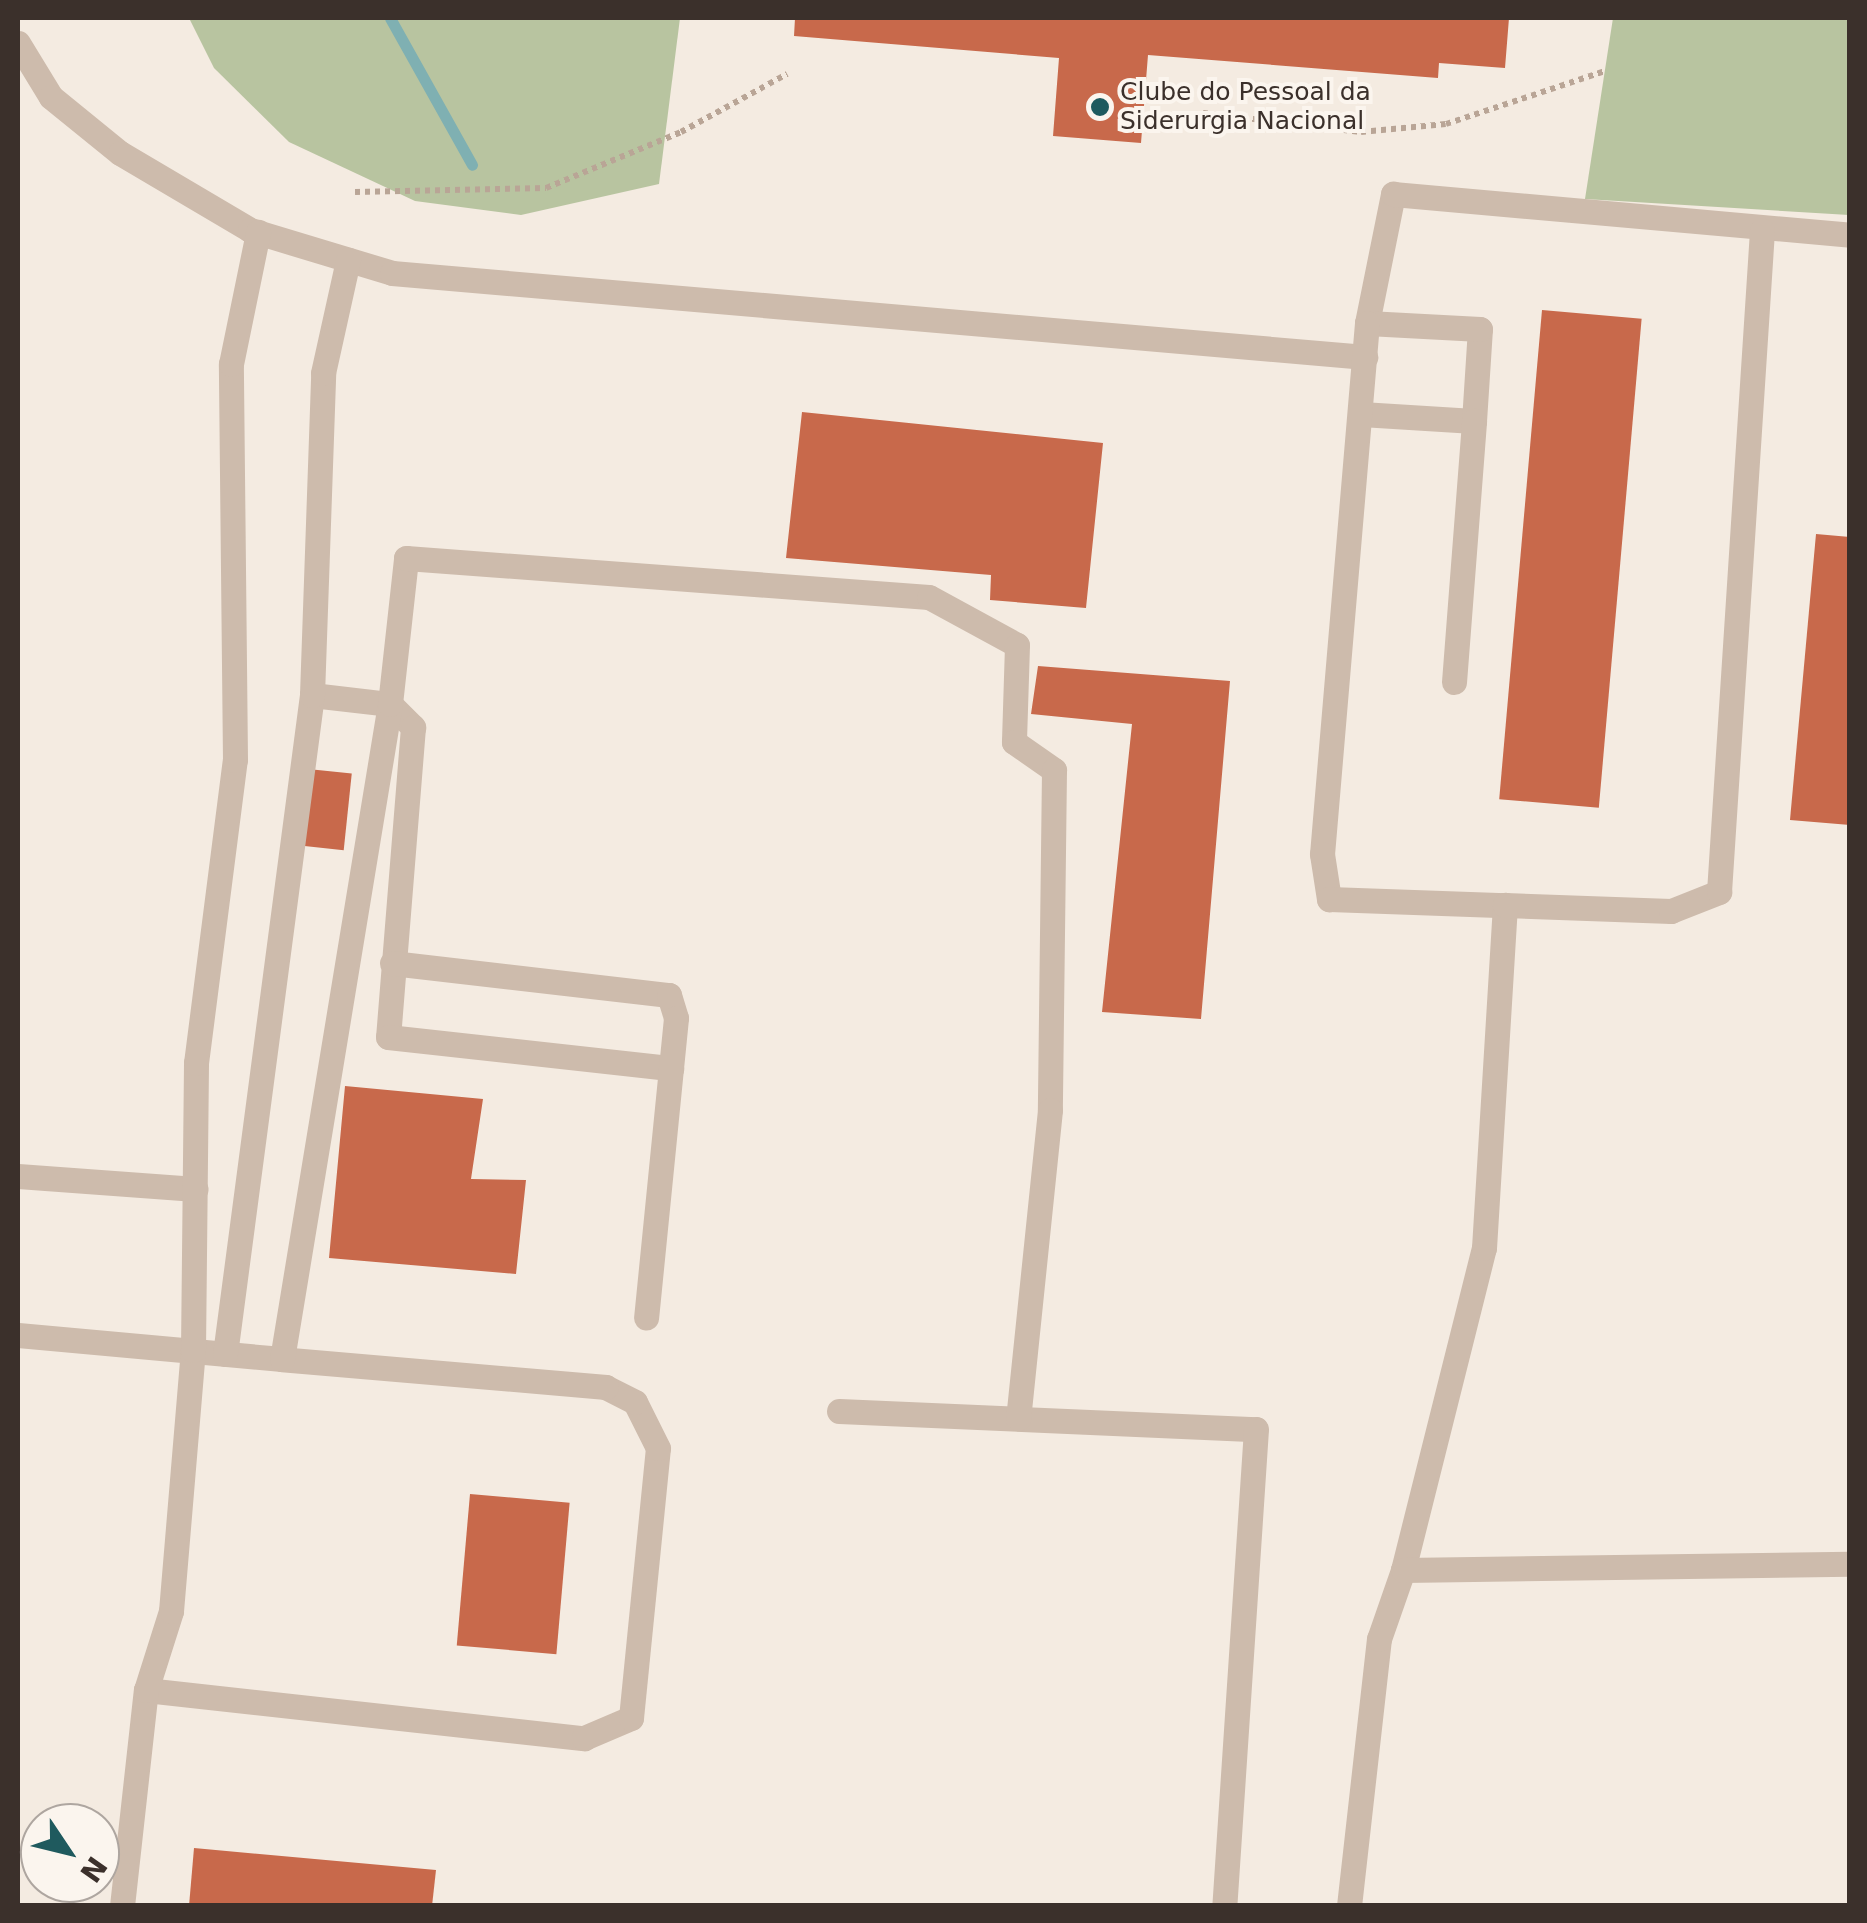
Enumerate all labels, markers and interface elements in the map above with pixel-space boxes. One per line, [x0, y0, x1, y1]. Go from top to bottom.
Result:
place label: Clube do Pessoal da Siderurgia Nacional [1120, 78, 1371, 137]
marker: Clube do Pessoal da Siderurgia Nacional [1089, 96, 1111, 118]
north arrow [20, 1803, 120, 1903]
text: N [73, 1850, 114, 1888]

